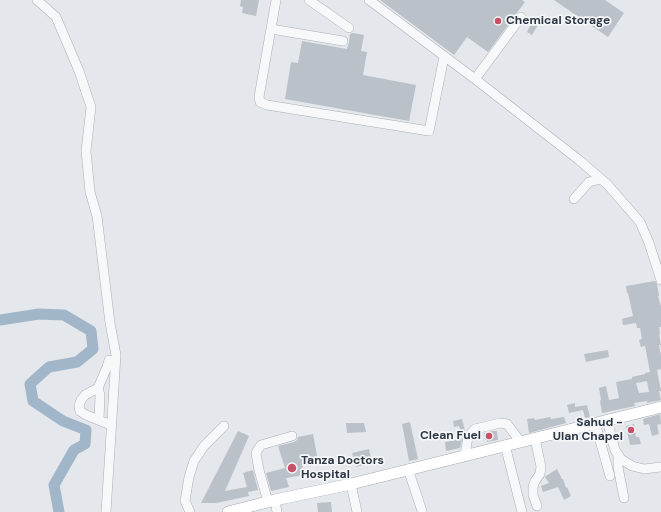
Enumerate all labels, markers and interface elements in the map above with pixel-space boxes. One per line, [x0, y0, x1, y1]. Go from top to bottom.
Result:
place label: Chemical Storage [506, 14, 610, 28]
marker: Chemical Storage [493, 16, 503, 26]
place label: Sahud - Ulan Chapel [553, 416, 623, 444]
marker: Sahud - Ulan Chapel [626, 425, 636, 435]
place label: Clean Fuel [420, 429, 481, 443]
marker: Clean Fuel [484, 431, 494, 441]
place label: Tanza Doctors Hospital [301, 454, 384, 482]
marker: Tanza Doctors Hospital [286, 462, 298, 474]

